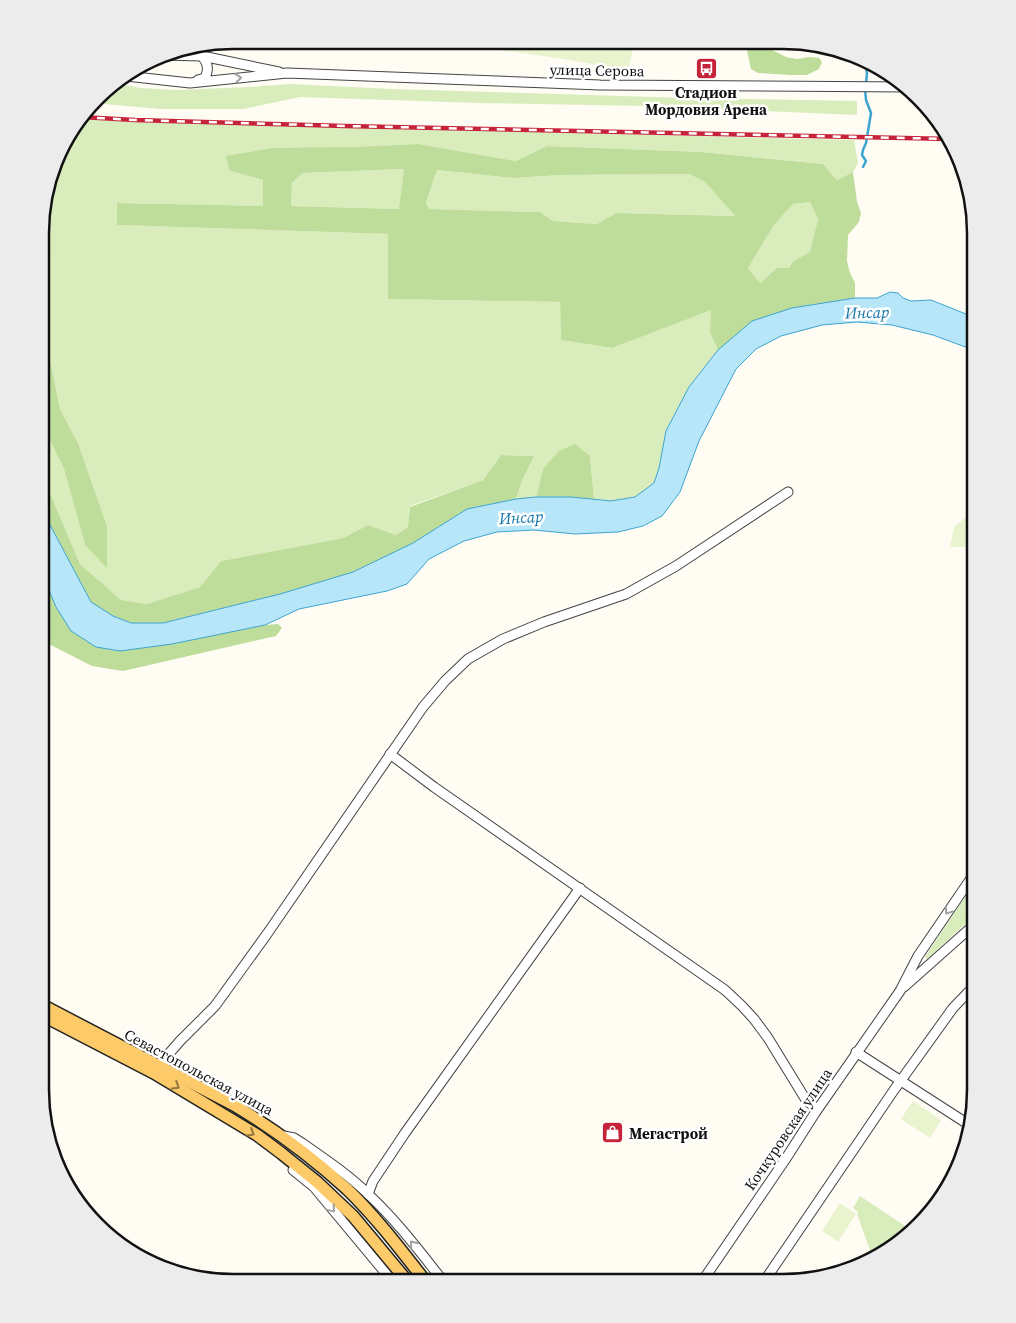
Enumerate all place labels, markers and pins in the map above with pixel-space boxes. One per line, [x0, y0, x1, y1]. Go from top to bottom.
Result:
bus stop icon: Стадион Мордовия Арена [694, 57, 718, 81]
place label: Стадион Мордовия Арена [645, 82, 768, 120]
shop icon: Мегастрой [601, 1121, 625, 1145]
place label: Мегастрой [629, 1123, 708, 1144]

